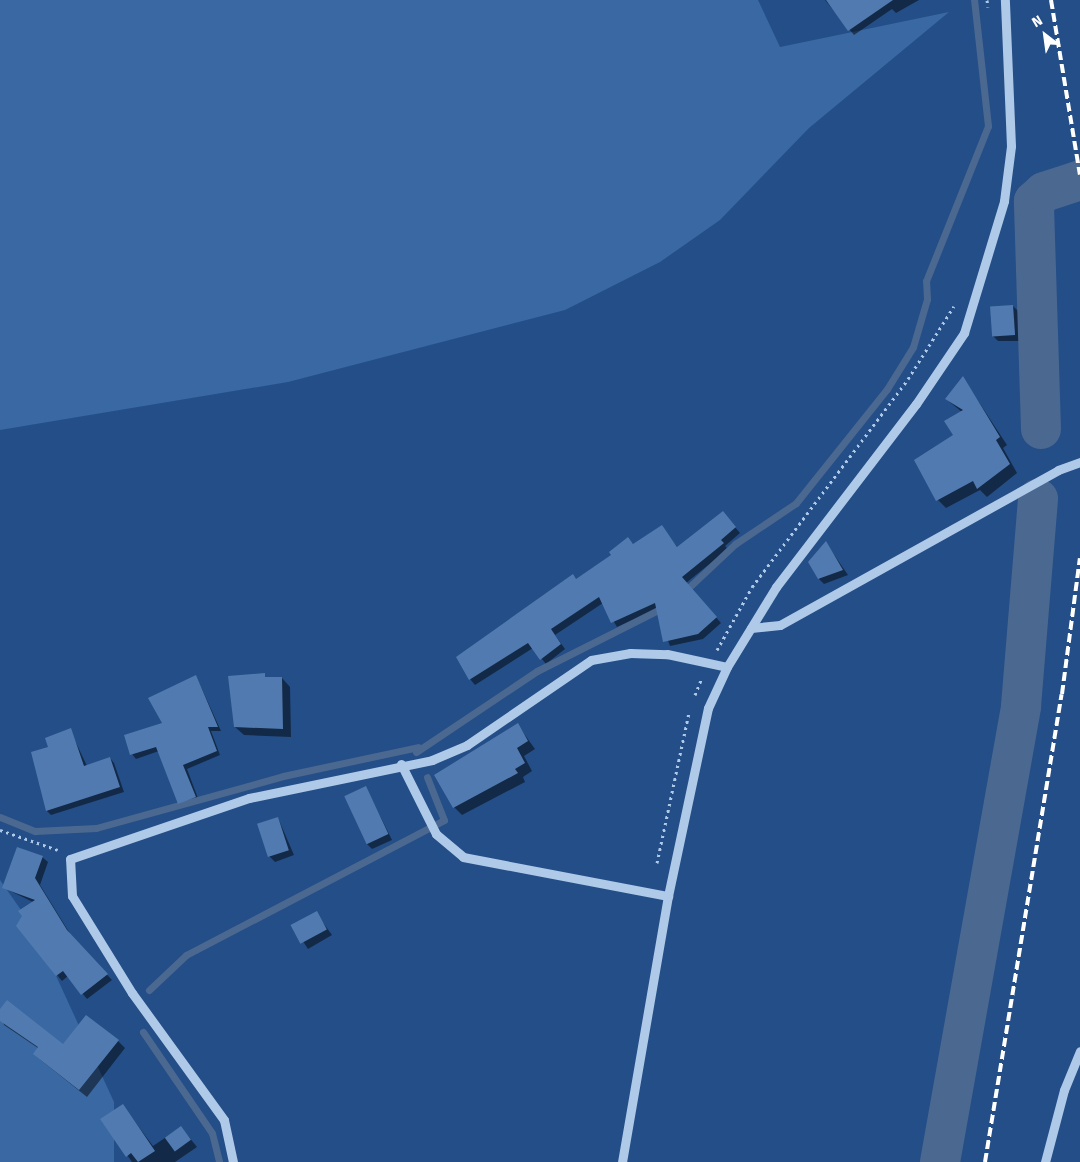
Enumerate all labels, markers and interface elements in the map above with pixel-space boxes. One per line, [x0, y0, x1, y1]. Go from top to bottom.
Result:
north arrow [1020, 10, 1070, 60]
text: N [1029, 12, 1046, 31]

